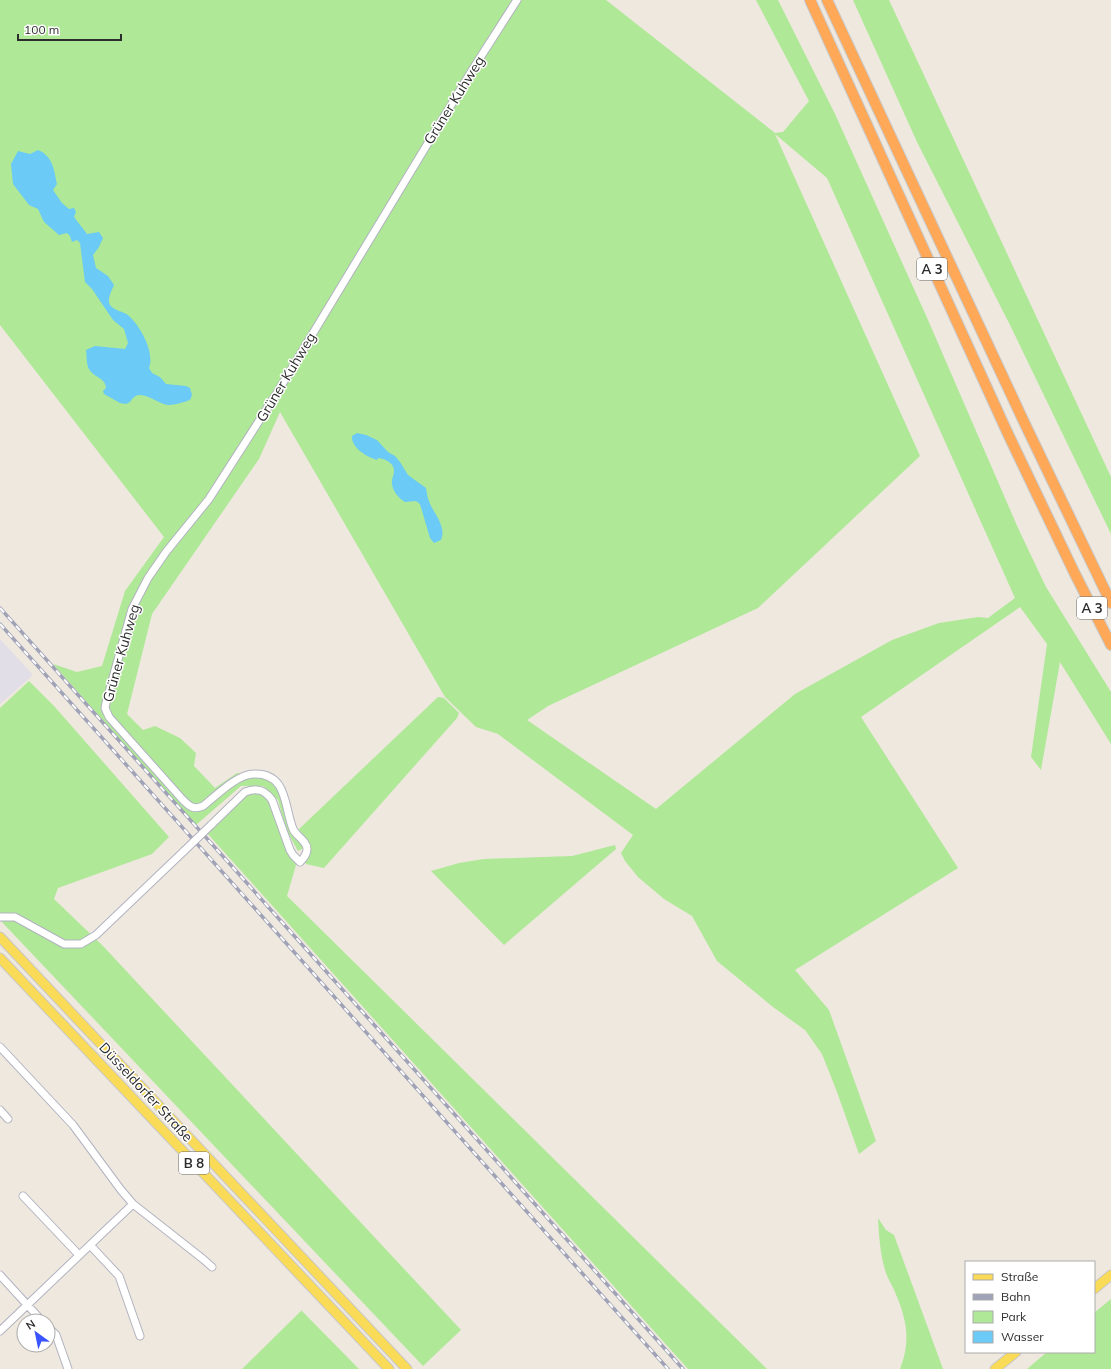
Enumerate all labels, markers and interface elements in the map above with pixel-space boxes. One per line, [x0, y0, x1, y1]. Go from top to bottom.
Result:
scale bar [18, 16, 121, 42]
text: 100 m [24, 22, 59, 37]
street label: Grüner Kuhweg [420, 52, 488, 148]
road number: A 3 [917, 258, 947, 280]
street label: Grüner Kuhweg [252, 329, 320, 425]
road number: A 3 [1077, 597, 1107, 619]
street label: Grüner Kuhweg [98, 602, 144, 704]
street label: Düsseldorfer Straße [95, 1038, 197, 1146]
road number: B 8 [179, 1152, 209, 1174]
legend [965, 1261, 1095, 1353]
text: Straße [1001, 1269, 1038, 1284]
text: Bahn [1001, 1289, 1030, 1304]
text: Park [1001, 1309, 1027, 1324]
north arrow [16, 1313, 56, 1353]
text: N [23, 1316, 38, 1333]
text: Wasser [1001, 1329, 1044, 1344]

